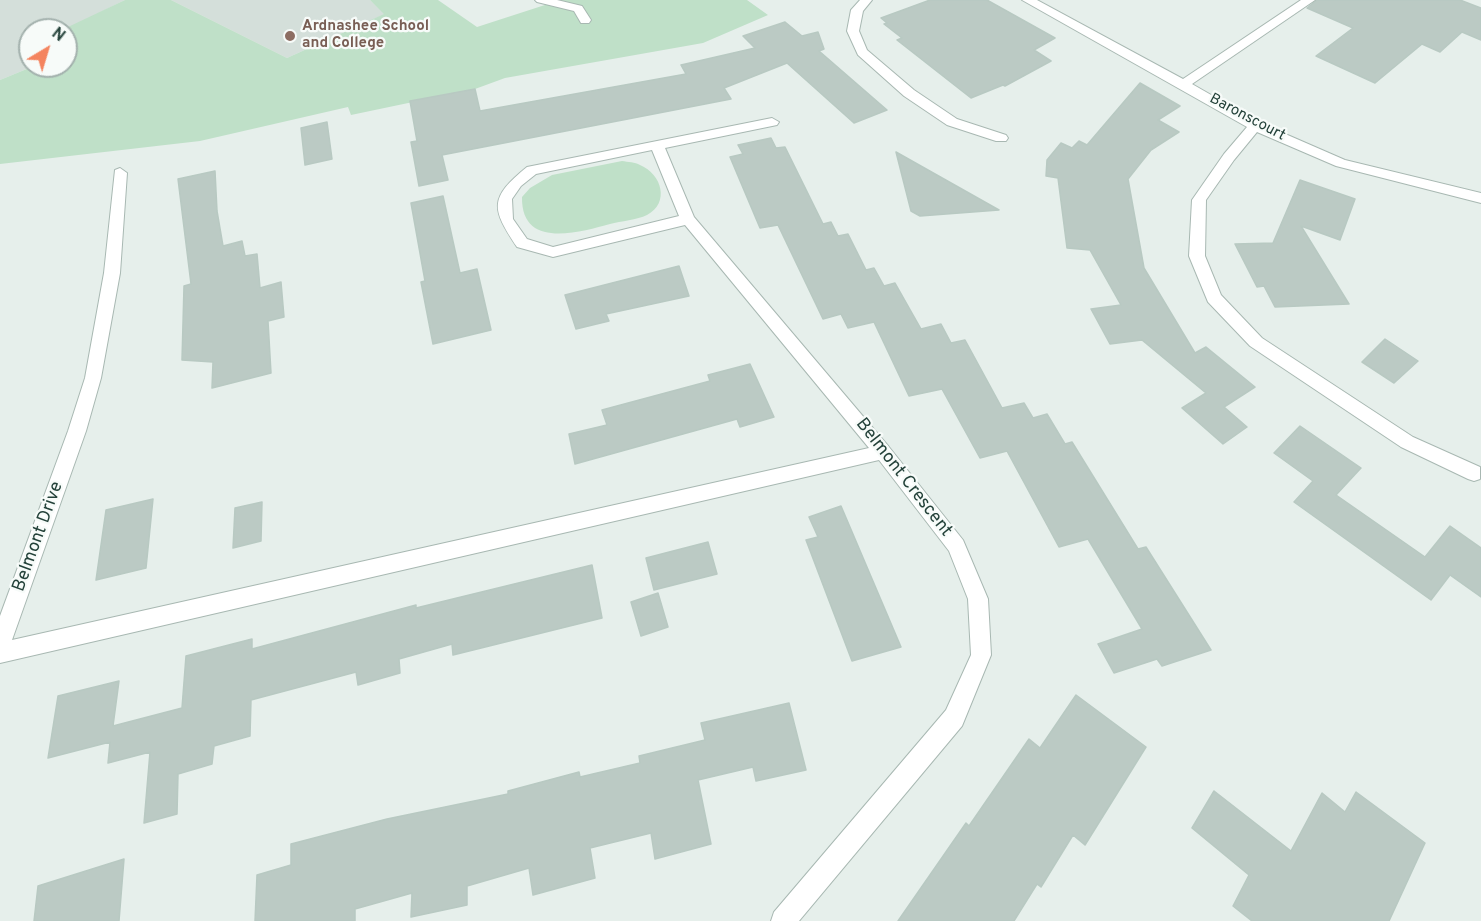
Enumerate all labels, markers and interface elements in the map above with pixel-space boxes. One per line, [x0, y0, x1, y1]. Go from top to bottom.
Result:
north arrow [18, 18, 78, 78]
place label: Ardnashee School and College [302, 18, 429, 53]
text: N [47, 24, 69, 47]
marker: Ardnashee School and College [283, 29, 297, 43]
street label: Baronscourt [1206, 90, 1288, 146]
street label: Belmont Crescent [850, 414, 956, 542]
street label: Belmont Drive [9, 479, 69, 595]

